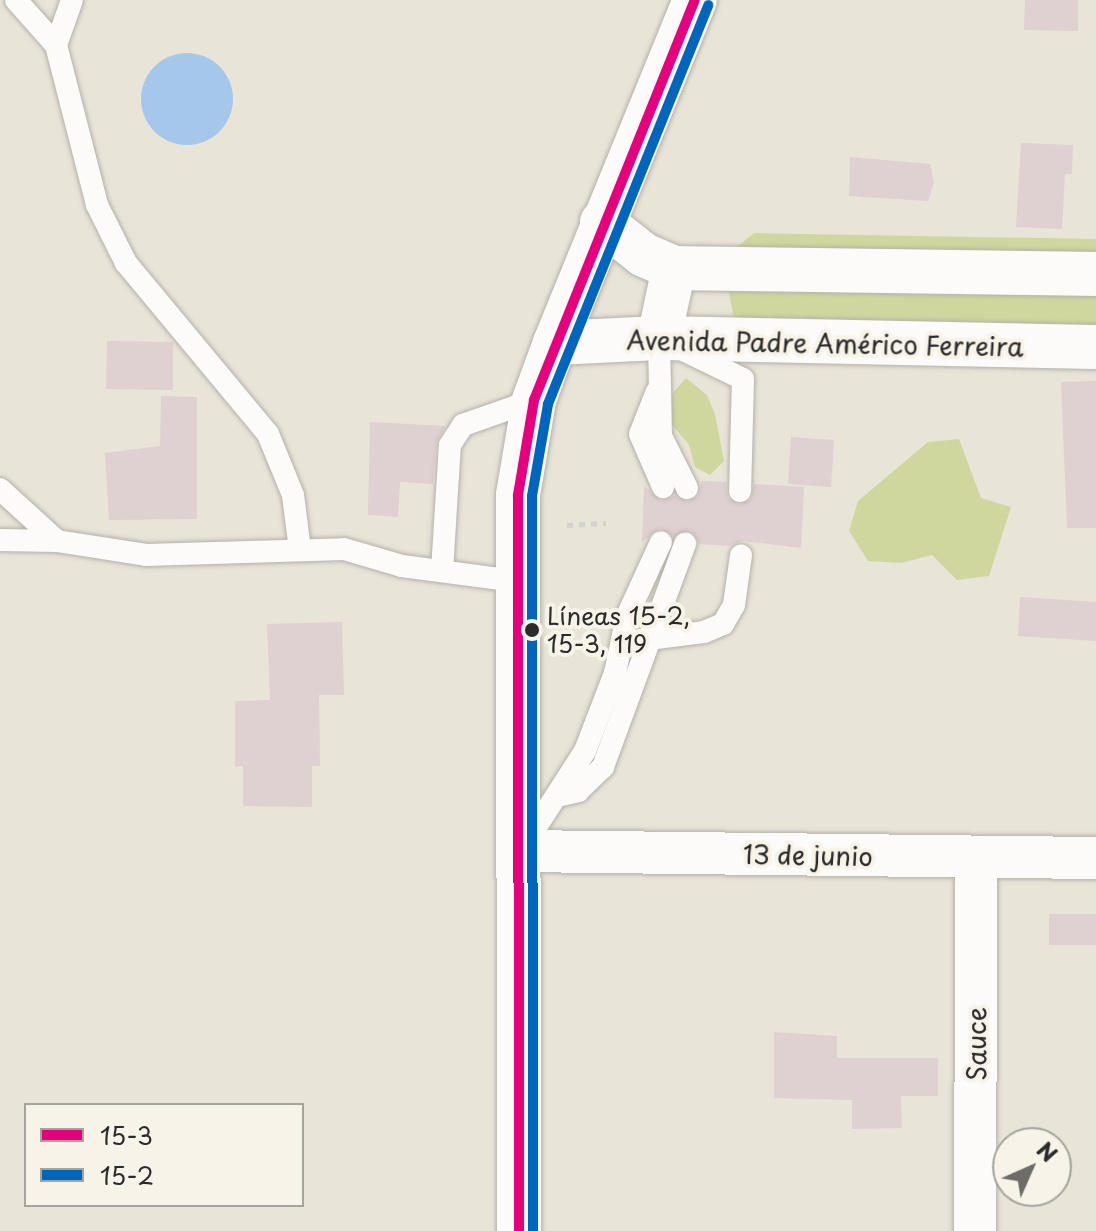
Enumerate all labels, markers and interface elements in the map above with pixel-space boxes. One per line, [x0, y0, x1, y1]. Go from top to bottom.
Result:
street label: Avenida Padre Américo Ferreira [625, 324, 1025, 362]
place label: Líneas 15-2, 15-3, 119 [547, 602, 688, 658]
marker: Líneas 15-2, 15-3, 119 [524, 622, 540, 638]
street label: 13 de junio [740, 838, 876, 872]
street label: Sauce [960, 1007, 992, 1081]
legend [24, 1103, 304, 1207]
text: 15-3 [100, 1117, 153, 1153]
north arrow [992, 1127, 1072, 1207]
text: N [1030, 1133, 1066, 1169]
text: 15-2 [100, 1157, 154, 1193]

